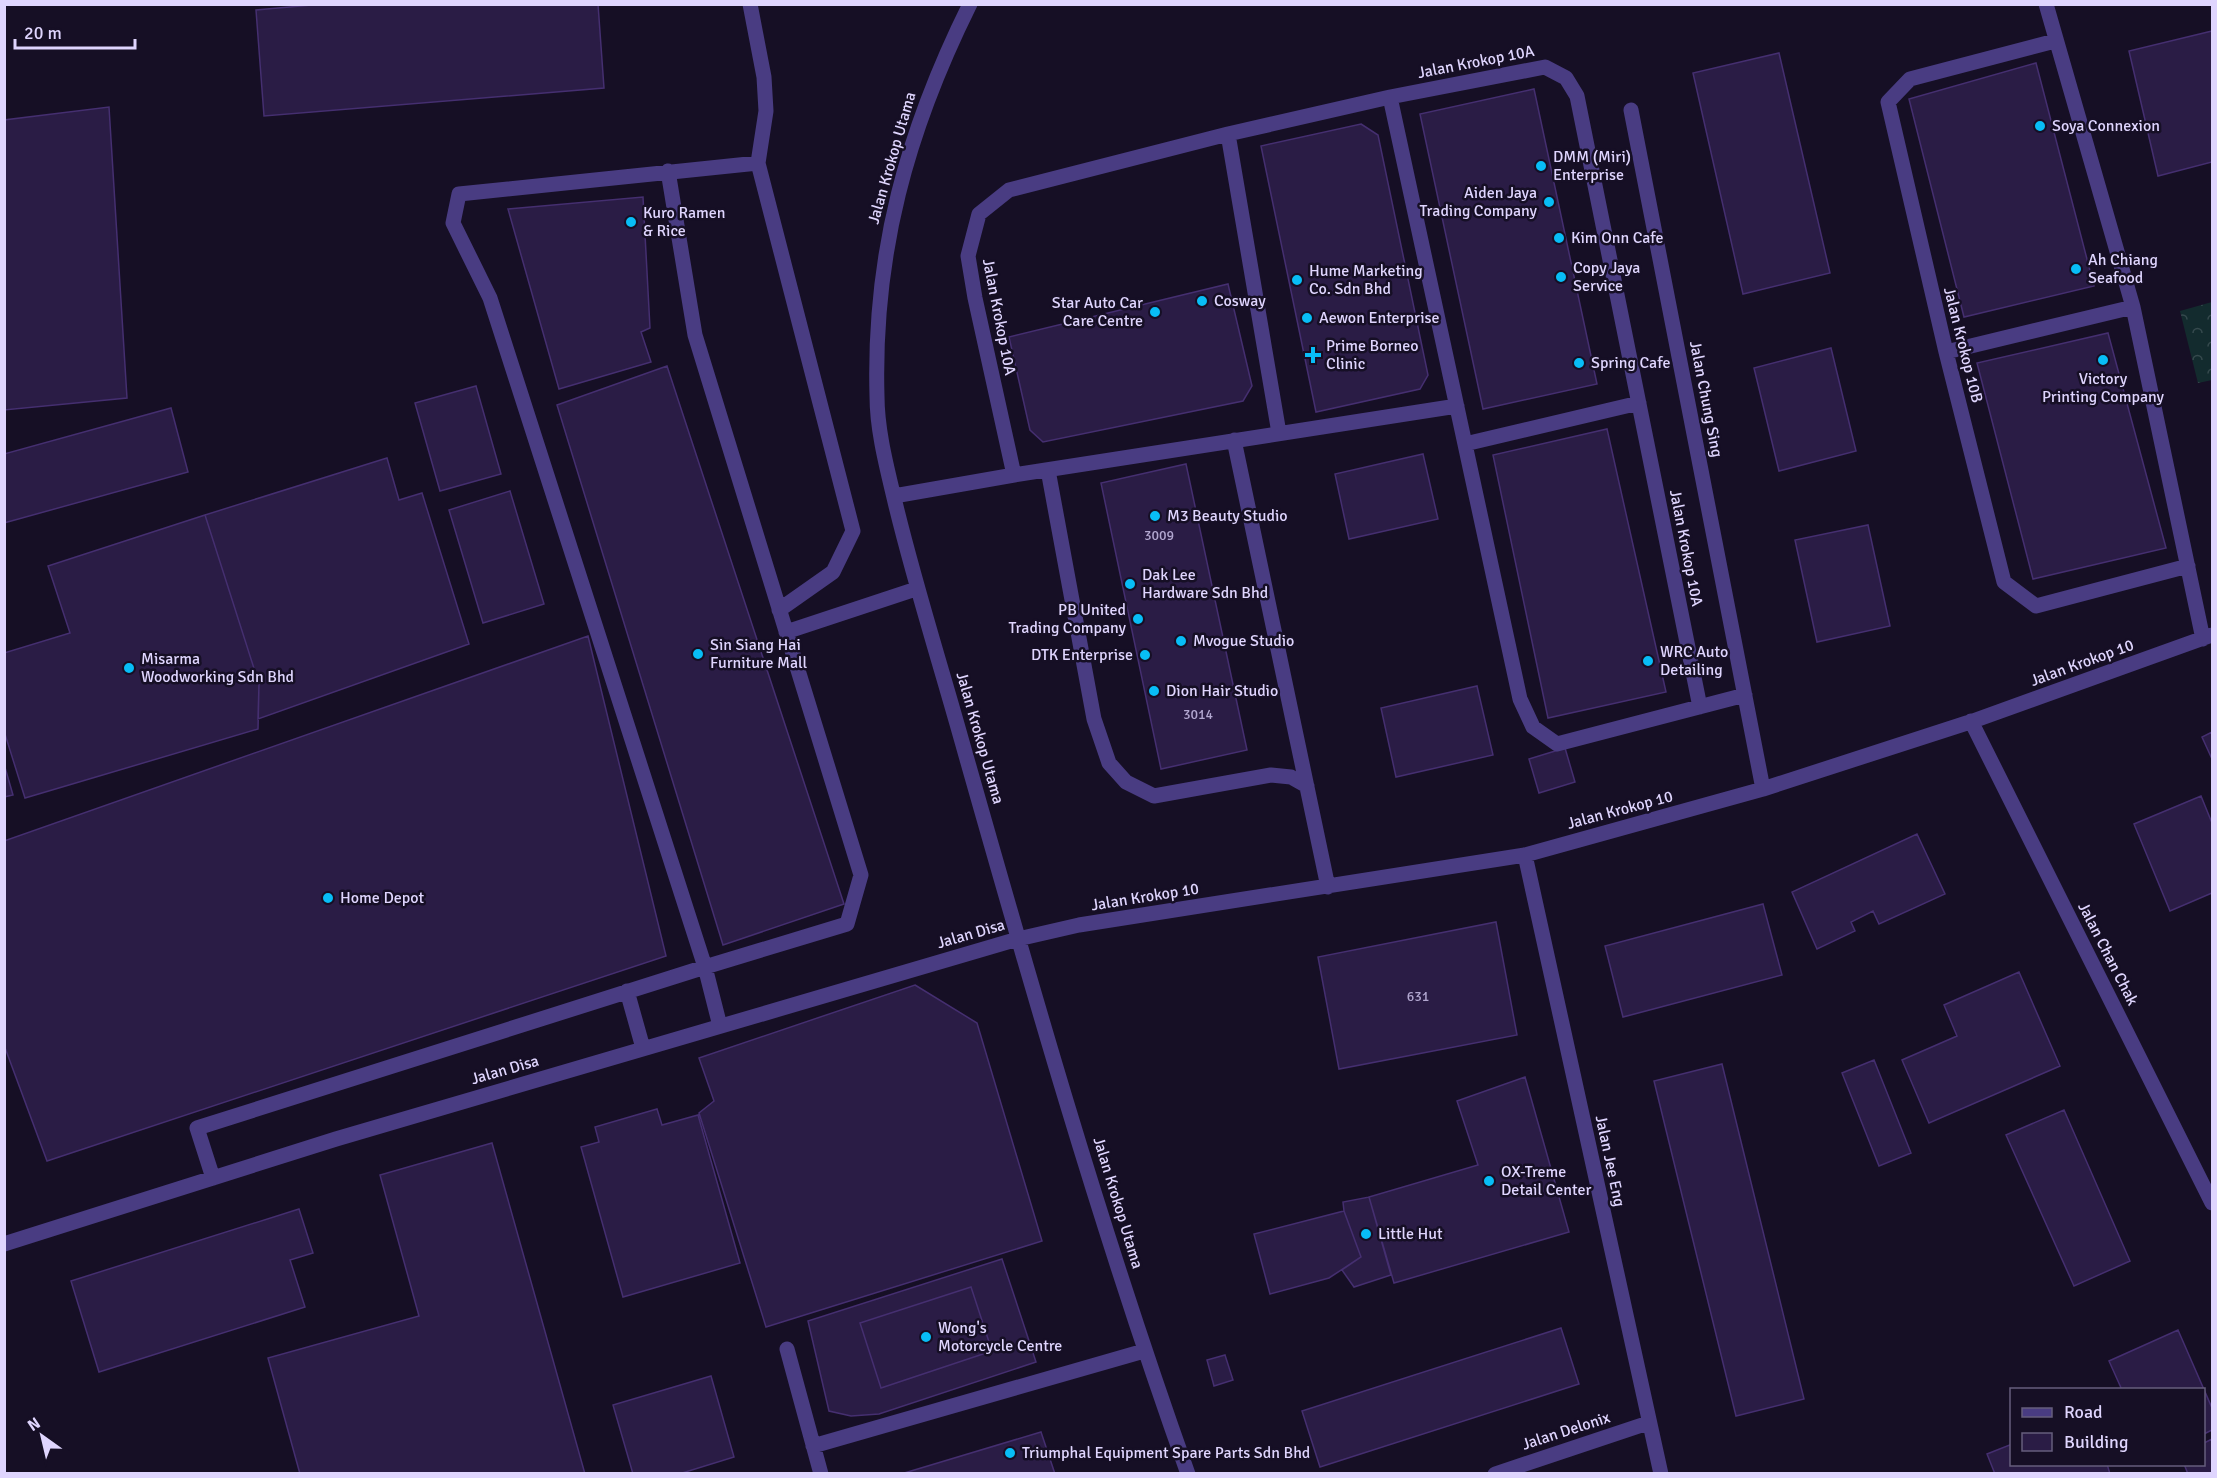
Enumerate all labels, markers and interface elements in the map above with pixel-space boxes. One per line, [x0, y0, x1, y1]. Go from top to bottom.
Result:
scale bar [15, 12, 135, 50]
text: 20 m [24, 22, 62, 44]
street label: Jalan Krokop 10A [1416, 41, 1536, 83]
street label: Jalan Krokop Utama [864, 90, 920, 226]
place label: Soya Connexion [2052, 116, 2160, 136]
marker: Soya Connexion [2033, 119, 2047, 133]
place label: DMM (Miri) Enterprise [1553, 147, 1631, 185]
marker: DMM (Miri) Enterprise [1534, 159, 1548, 173]
place label: Aiden Jaya Trading Company [1419, 183, 1538, 221]
marker: Aiden Jaya Trading Company [1542, 195, 1556, 209]
place label: Kuro Ramen & Rice [643, 203, 726, 241]
marker: Kuro Ramen & Rice [624, 215, 638, 229]
place label: Kim Onn Cafe [1571, 228, 1664, 248]
marker: Kim Onn Cafe [1552, 231, 1566, 245]
place label: Ah Chiang Seafood [2088, 250, 2158, 288]
street label: Jalan Krokop 10A [978, 257, 1020, 377]
place label: Copy Jaya Service [1573, 258, 1640, 296]
place label: Hume Marketing Co. Sdn Bhd [1309, 261, 1423, 299]
marker: Ah Chiang Seafood [2069, 262, 2083, 276]
marker: Copy Jaya Service [1554, 270, 1568, 284]
marker: Hume Marketing Co. Sdn Bhd [1290, 273, 1304, 287]
street label: Jalan Krokop 10B [1939, 285, 1987, 405]
place label: Cosway [1214, 291, 1266, 311]
place label: Star Auto Car Care Centre [1052, 293, 1143, 331]
marker: Cosway [1195, 294, 1209, 308]
marker: Star Auto Car Care Centre [1148, 305, 1162, 319]
place label: Aewon Enterprise [1319, 308, 1440, 328]
marker: Aewon Enterprise [1300, 311, 1314, 325]
place label: Prime Borneo Clinic [1326, 336, 1419, 374]
street label: Jalan Chung Sing [1685, 339, 1727, 459]
marker: Prime Borneo Clinic [1304, 346, 1322, 364]
place label: Spring Cafe [1591, 353, 1670, 373]
marker: Victory Printing Company [2096, 353, 2110, 367]
marker: Spring Cafe [1572, 356, 1586, 370]
place label: Victory Printing Company [2042, 369, 2164, 407]
street label: Jalan Krokop 10A [1665, 488, 1707, 608]
place label: M3 Beauty Studio [1167, 506, 1288, 526]
marker: M3 Beauty Studio [1148, 509, 1162, 523]
house number: 3009 [1144, 527, 1174, 544]
place label: Dak Lee Hardware Sdn Bhd [1142, 565, 1268, 603]
marker: Dak Lee Hardware Sdn Bhd [1123, 577, 1137, 591]
place label: PB United Trading Company [1008, 600, 1127, 638]
marker: PB United Trading Company [1131, 612, 1145, 626]
place label: Mvogue Studio [1193, 631, 1294, 651]
marker: Mvogue Studio [1174, 634, 1188, 648]
place label: Sin Siang Hai Furniture Mall [710, 635, 808, 673]
street label: Jalan Krokop 10 [2028, 635, 2136, 691]
place label: WRC Auto Detailing [1660, 642, 1728, 680]
place label: DTK Enterprise [1031, 645, 1133, 665]
marker: Sin Siang Hai Furniture Mall [691, 647, 705, 661]
marker: DTK Enterprise [1138, 648, 1152, 662]
place label: Misarma Woodworking Sdn Bhd [141, 649, 294, 687]
marker: WRC Auto Detailing [1641, 654, 1655, 668]
marker: Misarma Woodworking Sdn Bhd [122, 661, 136, 675]
street label: Jalan Krokop Utama [952, 670, 1008, 806]
place label: Dion Hair Studio [1166, 681, 1278, 701]
marker: Dion Hair Studio [1147, 684, 1161, 698]
house number: 3014 [1183, 706, 1214, 723]
street label: Jalan Krokop 10 [1565, 786, 1675, 834]
street label: Jalan Krokop 10 [1090, 879, 1200, 915]
place label: Home Depot [340, 888, 424, 908]
marker: Home Depot [321, 891, 335, 905]
street label: Jalan Chan Chak [2073, 899, 2143, 1009]
street label: Jalan Disa [935, 915, 1007, 953]
house number: 631 [1407, 988, 1429, 1005]
street label: Jalan Disa [469, 1051, 541, 1089]
street label: Jalan Jee Eng [1591, 1113, 1629, 1209]
street label: Jalan Krokop Utama [1088, 1135, 1148, 1271]
place label: OX-Treme Detail Center [1501, 1162, 1591, 1200]
marker: OX-Treme Detail Center [1482, 1174, 1496, 1188]
place label: Little Hut [1378, 1224, 1443, 1244]
marker: Little Hut [1359, 1227, 1373, 1241]
place label: Wong's Motorcycle Centre [938, 1318, 1062, 1356]
marker: Wong's Motorcycle Centre [919, 1330, 933, 1344]
legend [2010, 1388, 2205, 1466]
text: Road [2064, 1401, 2103, 1423]
north arrow [12, 1406, 72, 1466]
street label: Jalan Delonix [1519, 1407, 1613, 1455]
text: N [24, 1413, 44, 1436]
text: Building [2064, 1431, 2128, 1453]
place label: Triumphal Equipment Spare Parts Sdn Bhd [1022, 1443, 1310, 1463]
marker: Triumphal Equipment Spare Parts Sdn Bhd [1003, 1446, 1017, 1460]

